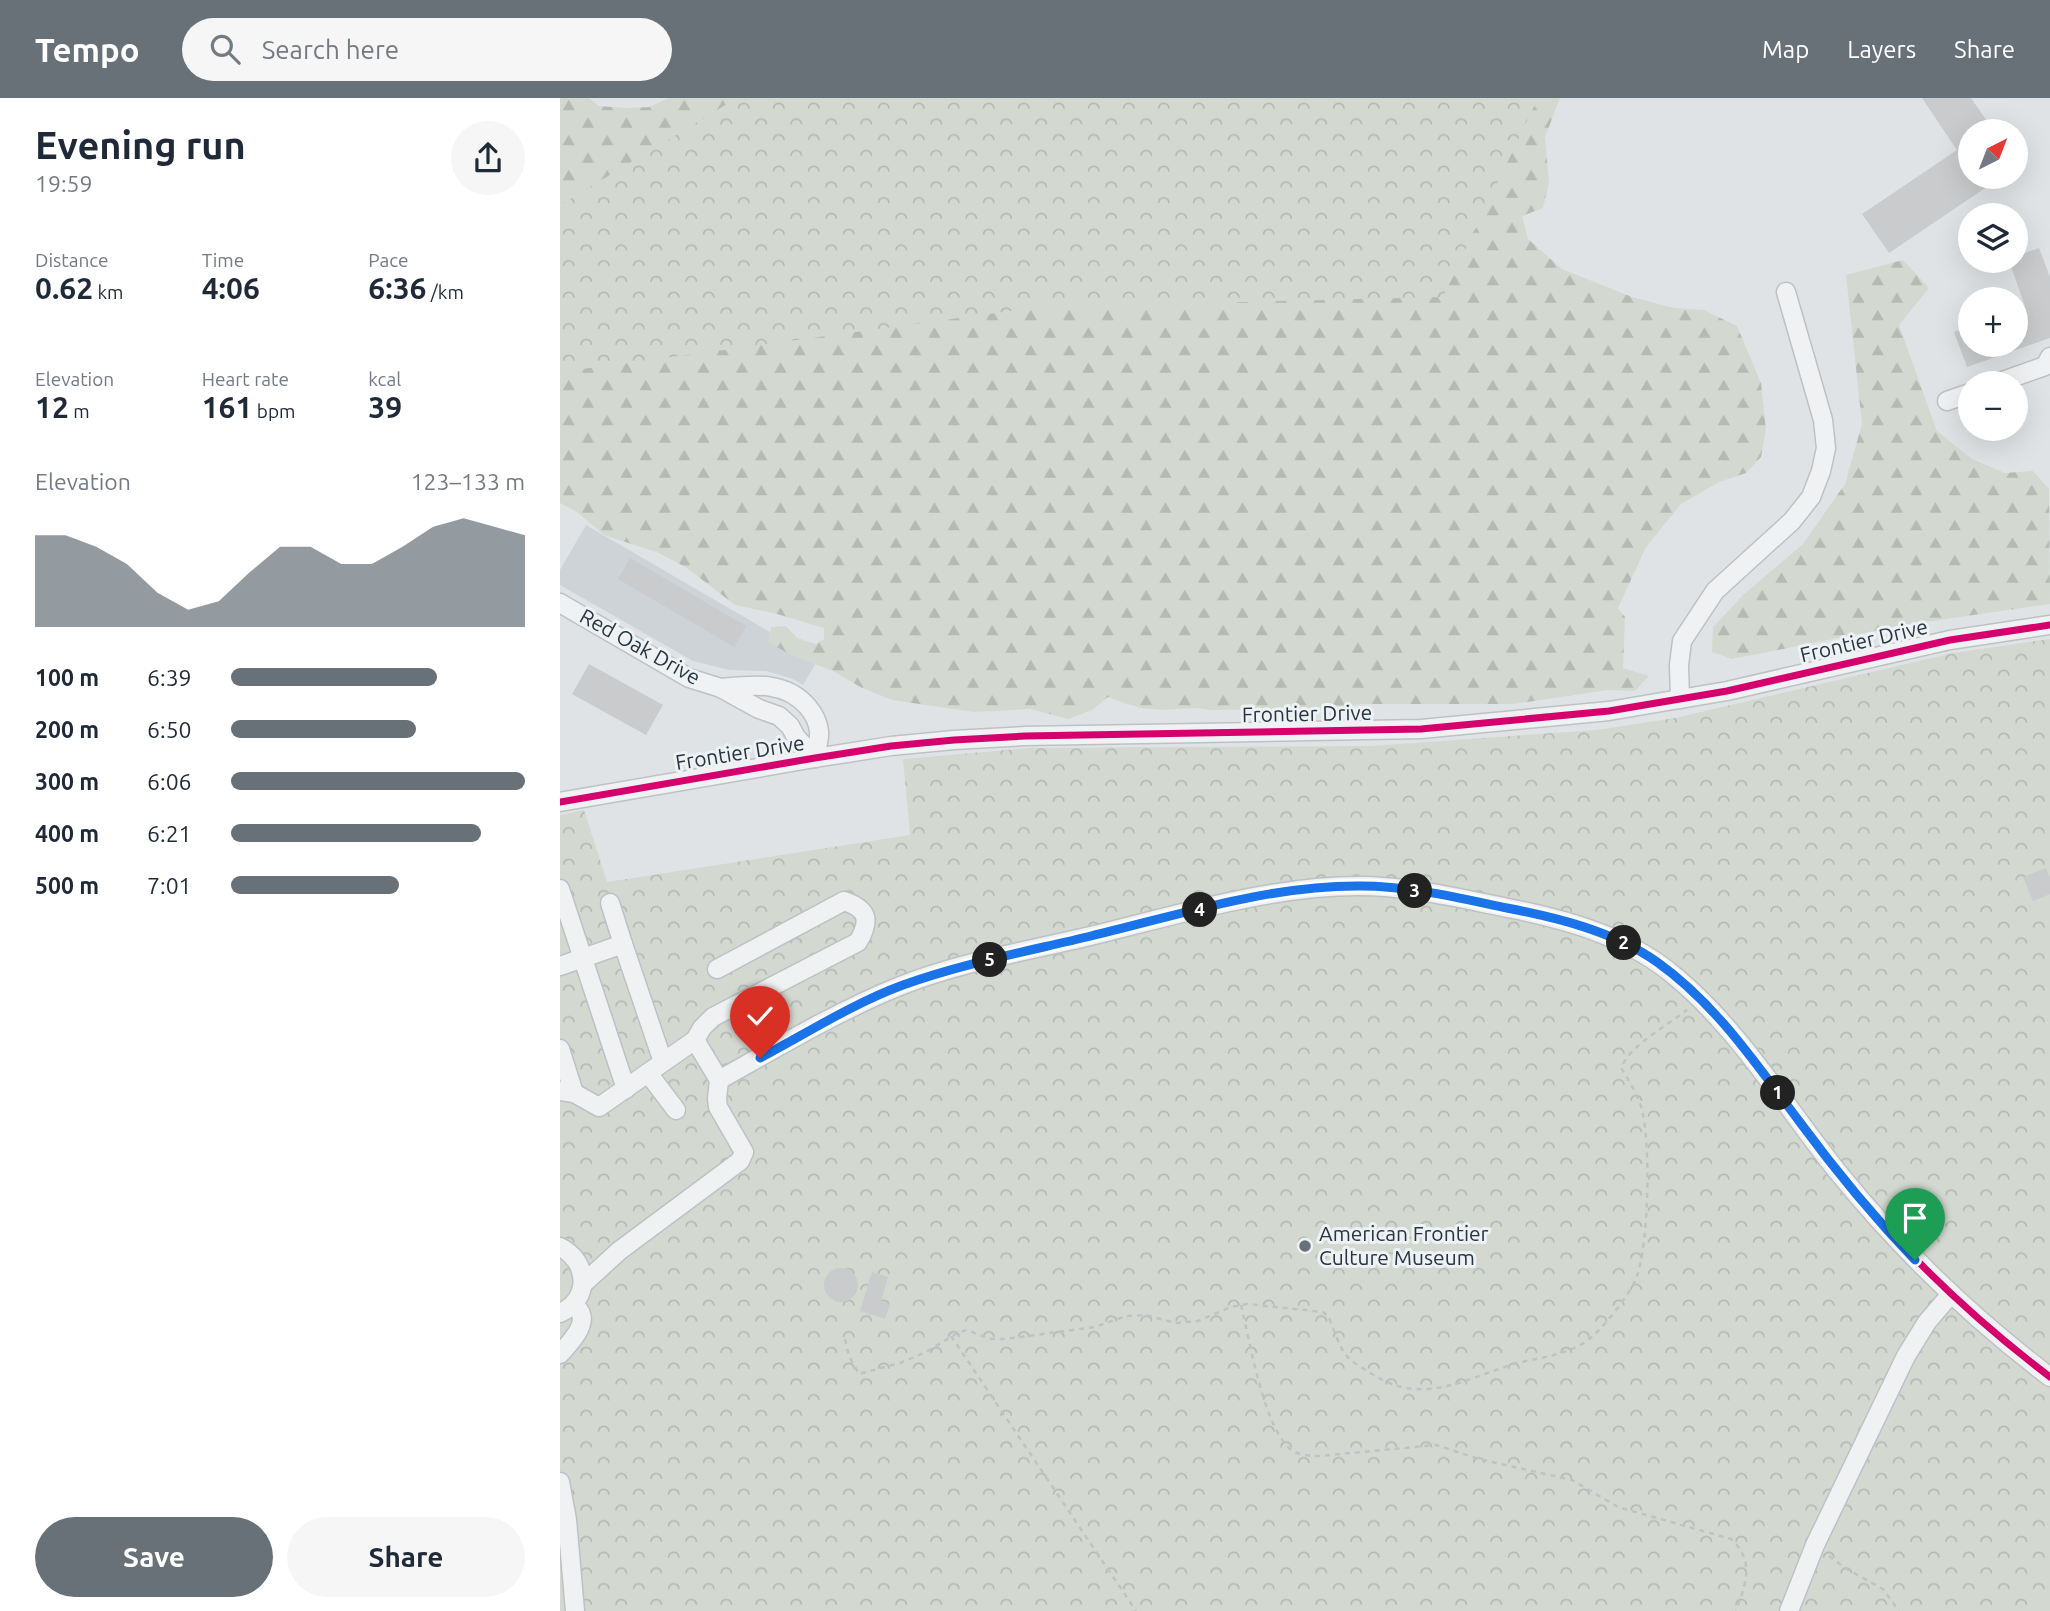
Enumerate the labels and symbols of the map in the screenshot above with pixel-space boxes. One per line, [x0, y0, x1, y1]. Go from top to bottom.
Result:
north arrow [1958, 119, 2028, 189]
street label: Red Oak Drive [576, 603, 705, 689]
street label: Frontier Drive [1798, 614, 1930, 666]
street label: Frontier Drive [1242, 700, 1372, 726]
street label: Frontier Drive [674, 730, 806, 774]
pin: 3 [1398, 874, 1432, 908]
pin: 4 [1182, 892, 1218, 928]
pin: 2 [1606, 926, 1642, 960]
pin: 5 [972, 942, 1008, 978]
pin [730, 986, 790, 1058]
pin: 1 [1760, 1076, 1796, 1110]
pin [1885, 1188, 1945, 1260]
place label: American Frontier Culture Museum [1319, 1221, 1489, 1269]
marker: American Frontier Culture Museum [1297, 1238, 1313, 1254]

